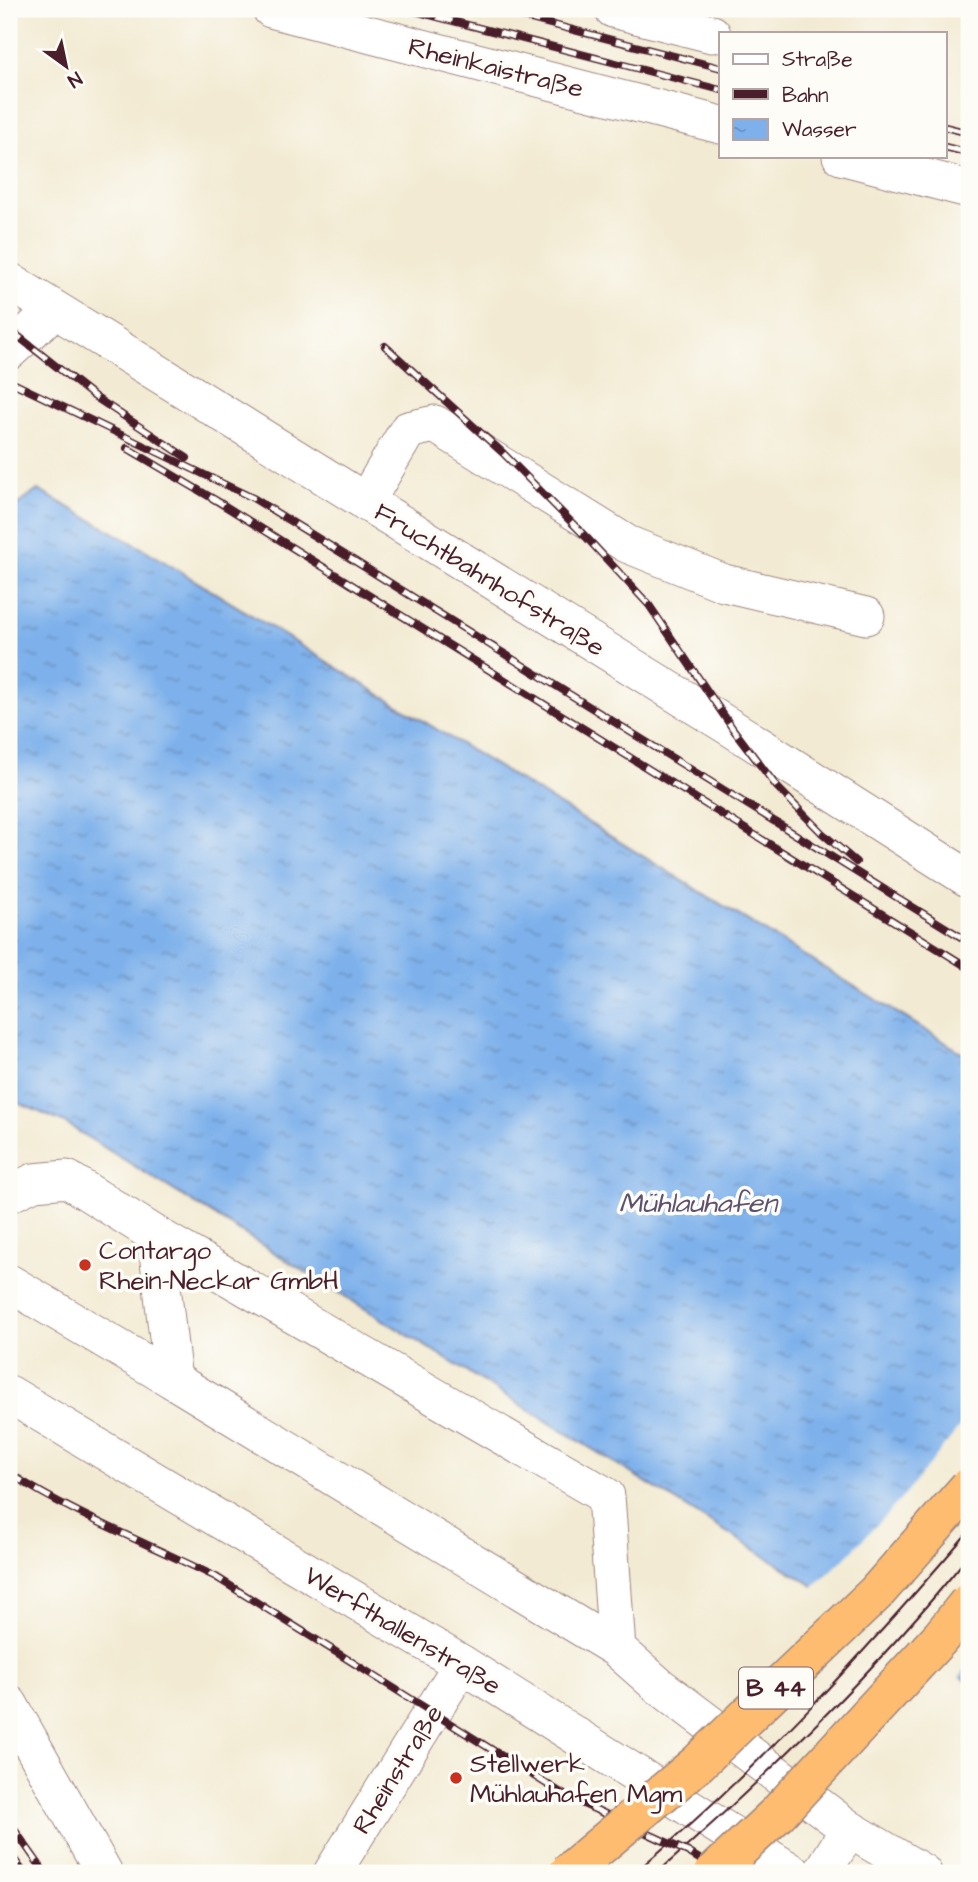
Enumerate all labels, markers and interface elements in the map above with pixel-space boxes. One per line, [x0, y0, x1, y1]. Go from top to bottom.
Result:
street label: Rheinkaistraße [404, 29, 587, 107]
north arrow [32, 32, 102, 102]
legend [719, 32, 946, 158]
text: Straße [782, 45, 853, 74]
text: N [62, 64, 87, 94]
text: Bahn [782, 81, 829, 110]
text: Wasser [782, 115, 857, 144]
street label: Fruchtbahnhofstraße [367, 494, 612, 666]
water label: Mühlauhafen [619, 1184, 779, 1223]
place label: Contargo Rhein-Neckar GmbH [99, 1233, 339, 1299]
marker: Contargo Rhein-Neckar GmbH [77, 1257, 93, 1273]
street label: Werfthallenstraße [297, 1558, 508, 1704]
road number: B 44 [739, 1668, 813, 1708]
street label: Rheinstraße [344, 1698, 452, 1841]
place label: Stellwerk Mühlauhafen Mgm [470, 1746, 683, 1814]
marker: Stellwerk Mühlauhafen Mgm [448, 1770, 464, 1786]

